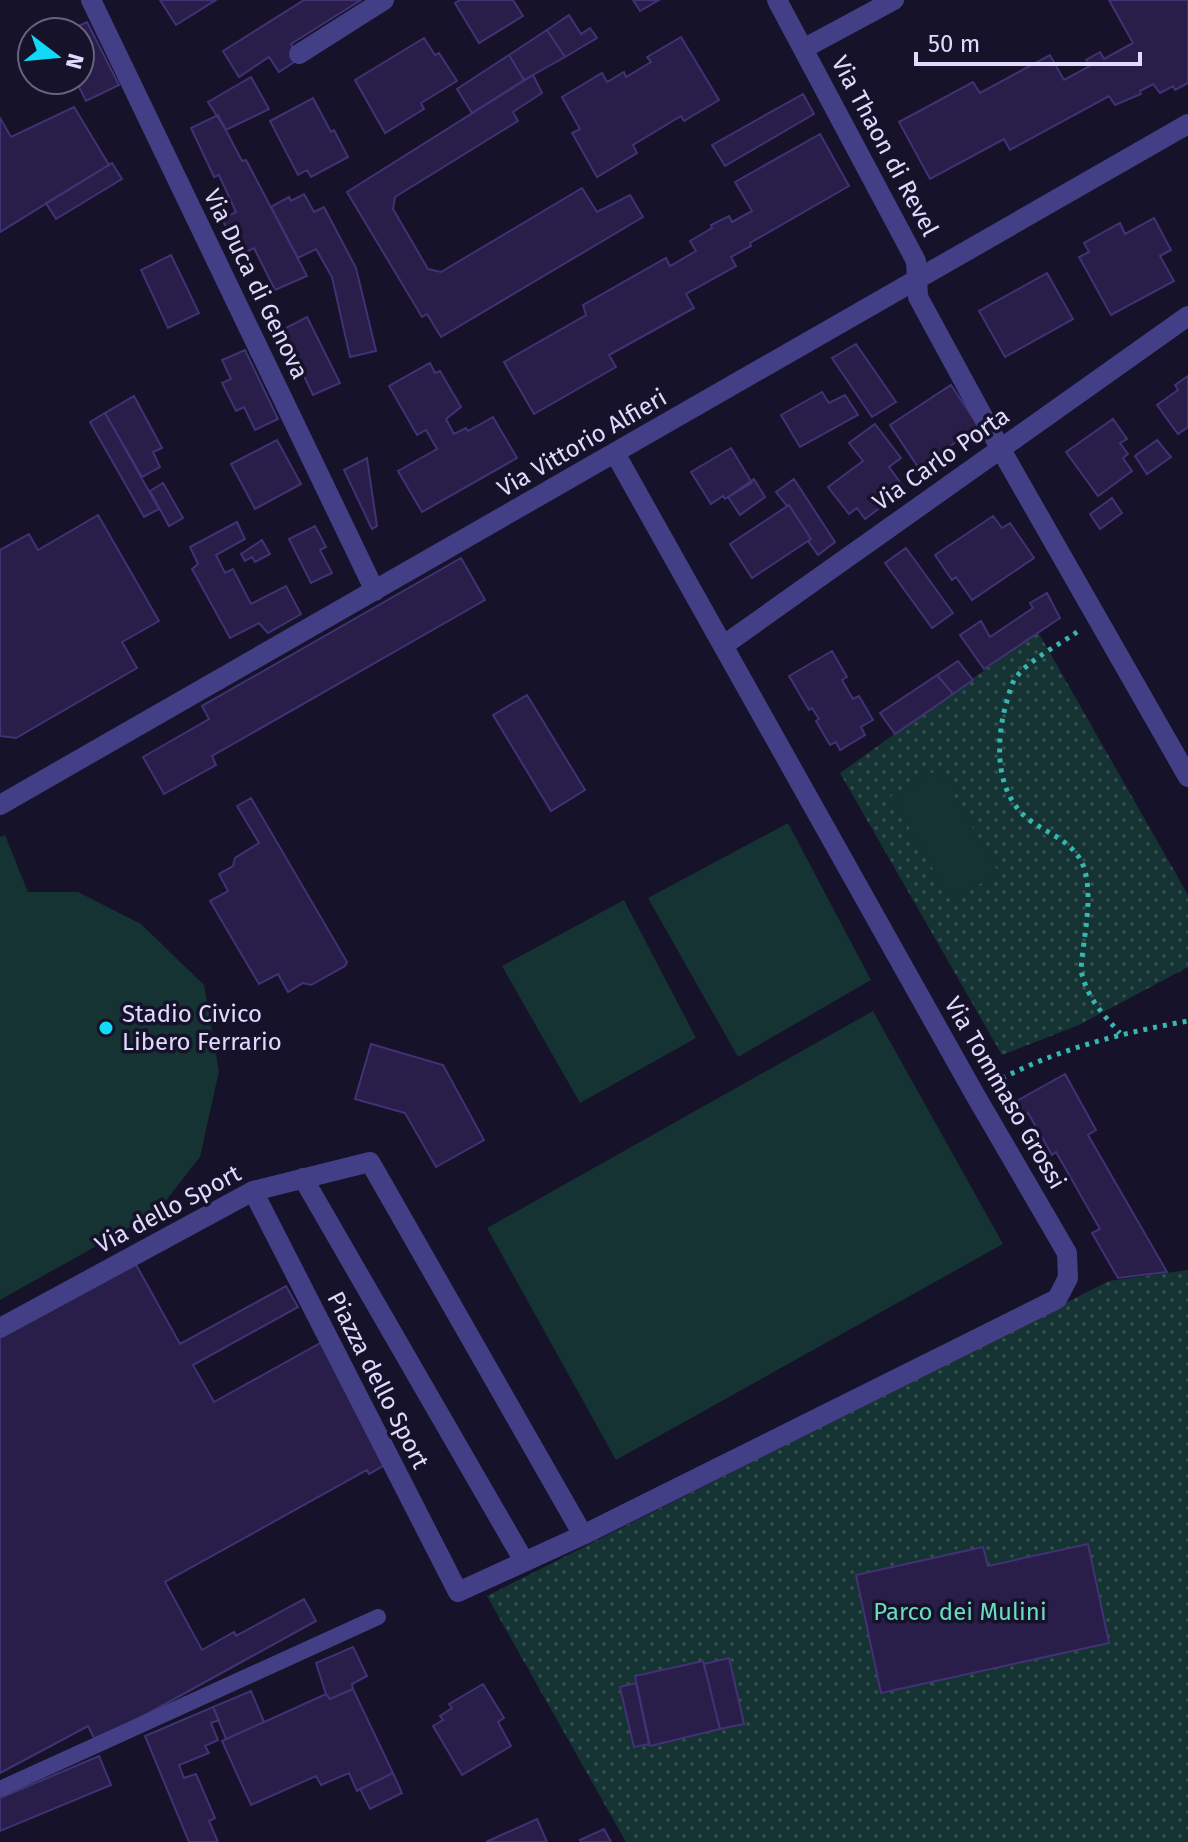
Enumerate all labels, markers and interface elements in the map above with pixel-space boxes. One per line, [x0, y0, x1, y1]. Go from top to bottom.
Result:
north arrow [16, 16, 96, 96]
scale bar [916, 16, 1140, 66]
text: 50 m [928, 30, 980, 58]
text: N [60, 51, 90, 72]
street label: Via Thaon di Revel [826, 51, 944, 241]
street label: Via Duca di Genova [198, 184, 314, 384]
street label: Via Vittorio Alfieri [492, 383, 672, 503]
street label: Via Carlo Porta [867, 402, 1015, 516]
street label: Via Tommaso Grossi [939, 992, 1071, 1194]
place label: Stadio Civico Libero Ferrario [122, 1000, 282, 1056]
marker: Stadio Civico Libero Ferrario [97, 1019, 115, 1037]
street label: Via dello Sport [91, 1159, 246, 1259]
street label: Piazza dello Sport [321, 1287, 435, 1473]
park label: Parco dei Mulini [873, 1598, 1047, 1626]

